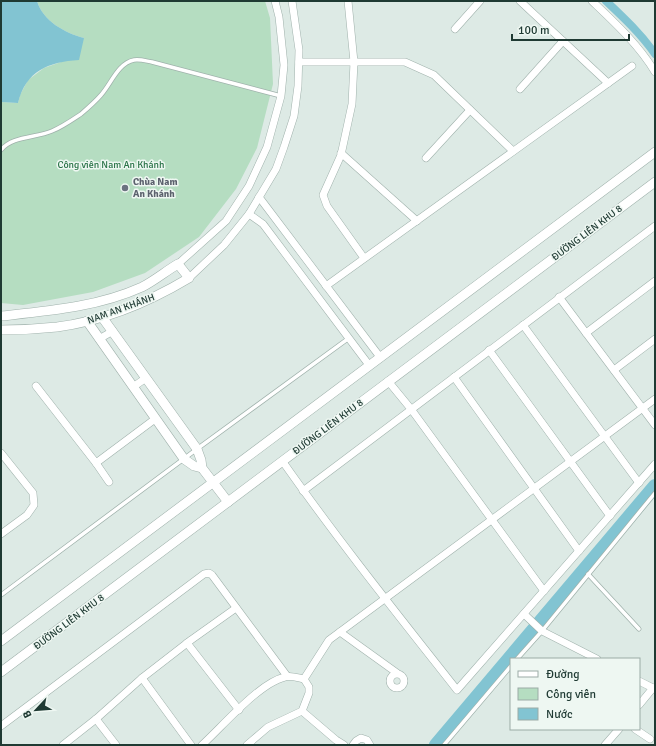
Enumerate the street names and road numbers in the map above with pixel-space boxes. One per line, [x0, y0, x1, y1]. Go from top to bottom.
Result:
street label: ĐƯỜNG LIÊN KHU 8 [549, 202, 625, 263]
street label: NAM AN KHÁNH [85, 290, 156, 327]
street label: ĐƯỜNG LIÊN KHU 8 [290, 396, 366, 457]
street label: ĐƯỜNG LIÊN KHU 8 [31, 591, 107, 652]

